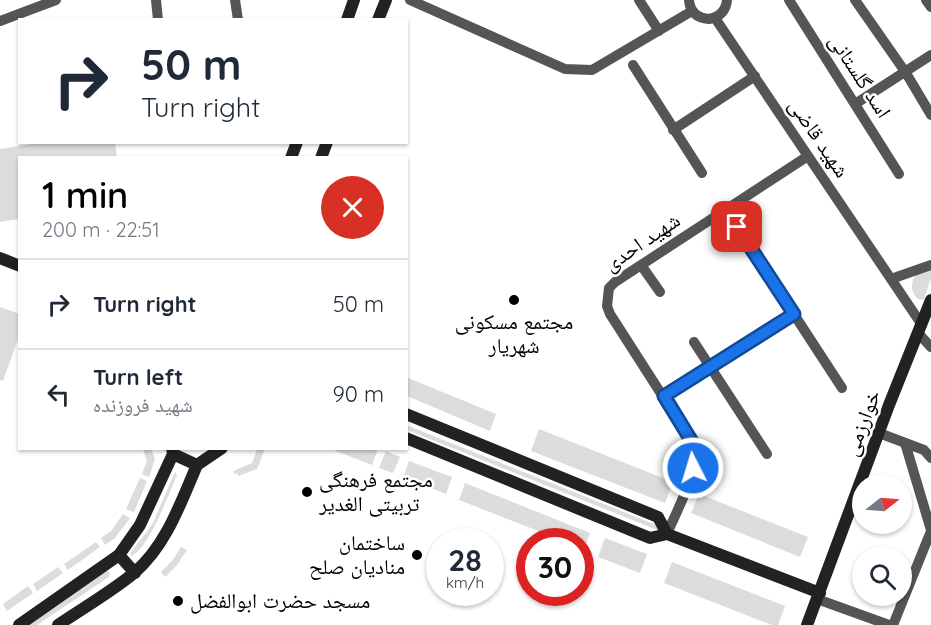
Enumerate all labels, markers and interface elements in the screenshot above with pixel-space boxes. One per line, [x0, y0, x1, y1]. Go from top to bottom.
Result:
street label: اسد گلستانی [823, 28, 898, 123]
text: 50 m [141, 38, 241, 91]
icon: right [42, 42, 120, 120]
text: Turn right [141, 90, 260, 124]
street label: شهید قاضی [783, 93, 856, 183]
text: 1 min [42, 172, 128, 217]
button: close [321, 176, 384, 239]
pin [711, 201, 762, 252]
street label: شهید احدی [598, 206, 685, 276]
icon: arrive [720, 210, 753, 243]
text: 200 m · 22:51 [42, 217, 160, 242]
icon: right [42, 288, 75, 321]
text: Turn right [93, 290, 197, 318]
text: 50 m [333, 290, 384, 318]
marker: مجتمع مسکونی شهریار [507, 293, 521, 307]
place label: مجتمع مسکونی شهریار [455, 308, 573, 358]
text: Turn left [93, 363, 183, 391]
icon: left [42, 378, 75, 411]
text: 90 m [333, 380, 384, 408]
street label: خوارزمی [837, 386, 886, 460]
text: شهید فروزنده [93, 392, 193, 417]
position arrow [661, 436, 725, 500]
place label: مجتمع فرهنگی تربیتی الغدیر [318, 466, 433, 517]
north arrow [852, 474, 912, 534]
map controls [852, 474, 912, 606]
marker: مجتمع فرهنگی تربیتی الغدیر [300, 485, 314, 499]
speed limit sign: 30 [516, 528, 594, 606]
place label: ساختمان منادیان صلح [309, 529, 405, 580]
text: 28 [448, 541, 482, 579]
button: search [852, 546, 912, 606]
marker: ساختمان منادیان صلح [410, 548, 424, 562]
text: km/h [446, 573, 484, 592]
place label: مسجد حضرت ابوالفضل [190, 587, 370, 614]
marker: مسجد حضرت ابوالفضل [171, 594, 185, 608]

